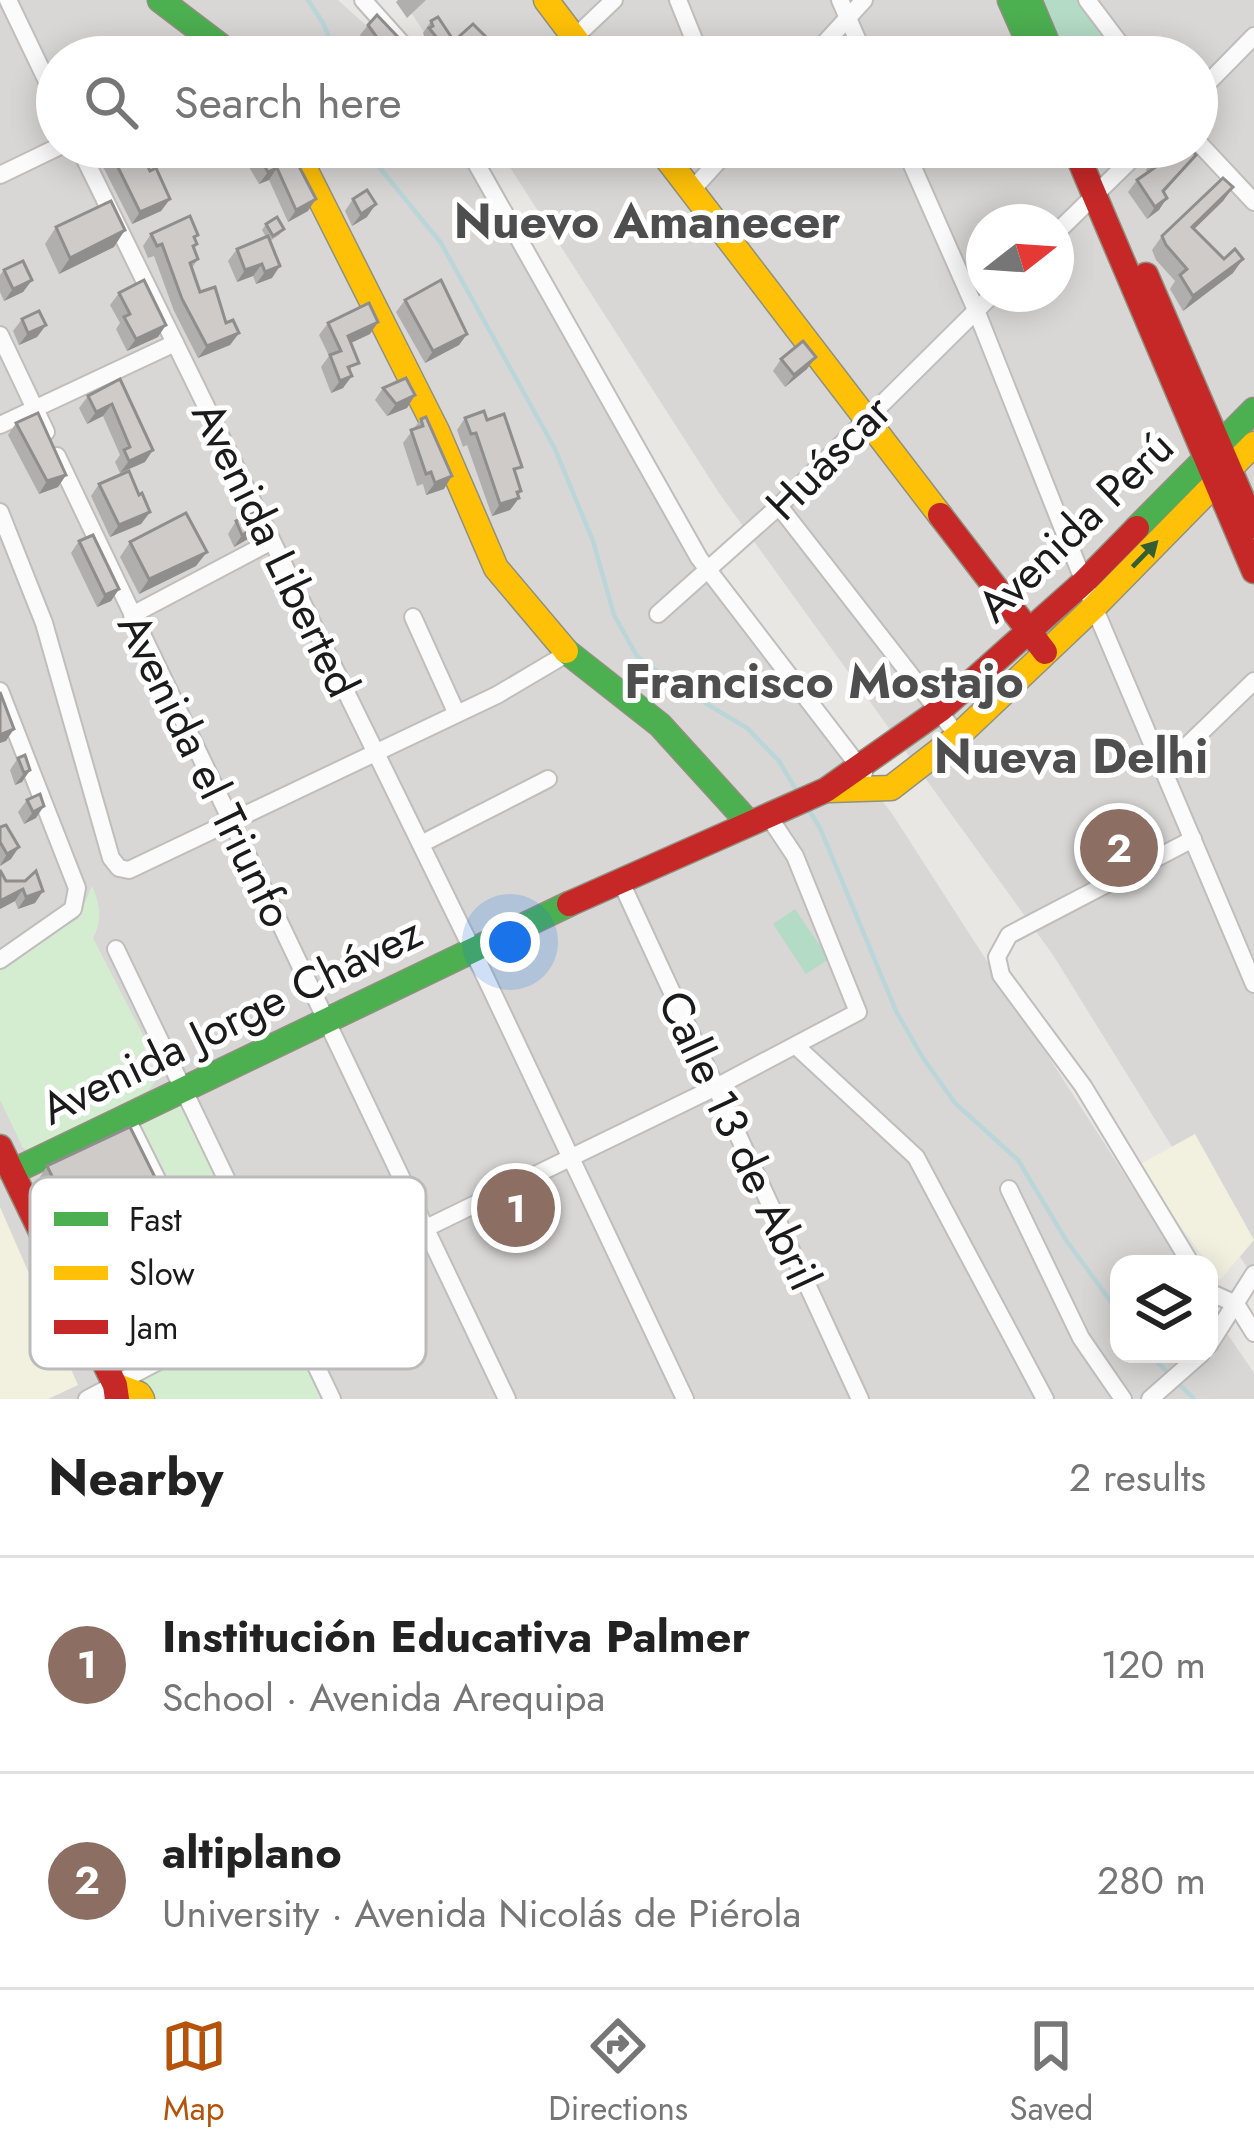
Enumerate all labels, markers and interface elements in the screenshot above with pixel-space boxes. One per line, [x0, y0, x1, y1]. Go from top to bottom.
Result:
search box [36, 36, 1218, 168]
icon: search [78, 69, 144, 135]
text: Search here [174, 70, 402, 135]
district label: Nuevo Amanecer [454, 187, 840, 256]
north arrow [966, 204, 1074, 312]
street label: Huáscar [751, 379, 906, 535]
street label: Avenida Liberted [176, 390, 375, 708]
street label: Avenida Perú [962, 416, 1188, 637]
one-way arrow [1131, 540, 1159, 569]
street label: Avenida el Triunfo [101, 602, 310, 938]
district label: Francisco Mostajo [624, 647, 1024, 716]
district label: Nueva Delhi [934, 722, 1208, 791]
pin: 2 [1080, 803, 1158, 893]
street label: Avenida Jorge Chávez [30, 900, 433, 1141]
your location [480, 912, 540, 972]
street label: Calle 13 de Abril [642, 980, 837, 1300]
pin: 1 [477, 1163, 555, 1253]
legend [30, 1177, 426, 1369]
text: Fast [129, 1196, 182, 1243]
text: Slow [129, 1250, 195, 1297]
map controls [1110, 1255, 1218, 1363]
button: layers [1110, 1255, 1218, 1363]
text: Jam [125, 1304, 179, 1351]
text: Nearby [48, 1440, 223, 1514]
text: 2 results [1069, 1449, 1206, 1506]
text: Institución Educativa Palmer [162, 1604, 750, 1669]
text: 1 [77, 1636, 97, 1693]
text: 120 m [1101, 1636, 1206, 1693]
text: School · Avenida Arequipa [162, 1669, 605, 1726]
text: altiplano [162, 1820, 342, 1885]
text: 2 [74, 1852, 100, 1909]
text: 280 m [1097, 1852, 1206, 1909]
text: University · Avenida Nicolás de Piérola [162, 1885, 801, 1942]
tab: Map [161, 2013, 227, 2132]
tab: Directions [548, 2013, 688, 2132]
tab: Saved [1010, 2013, 1093, 2132]

